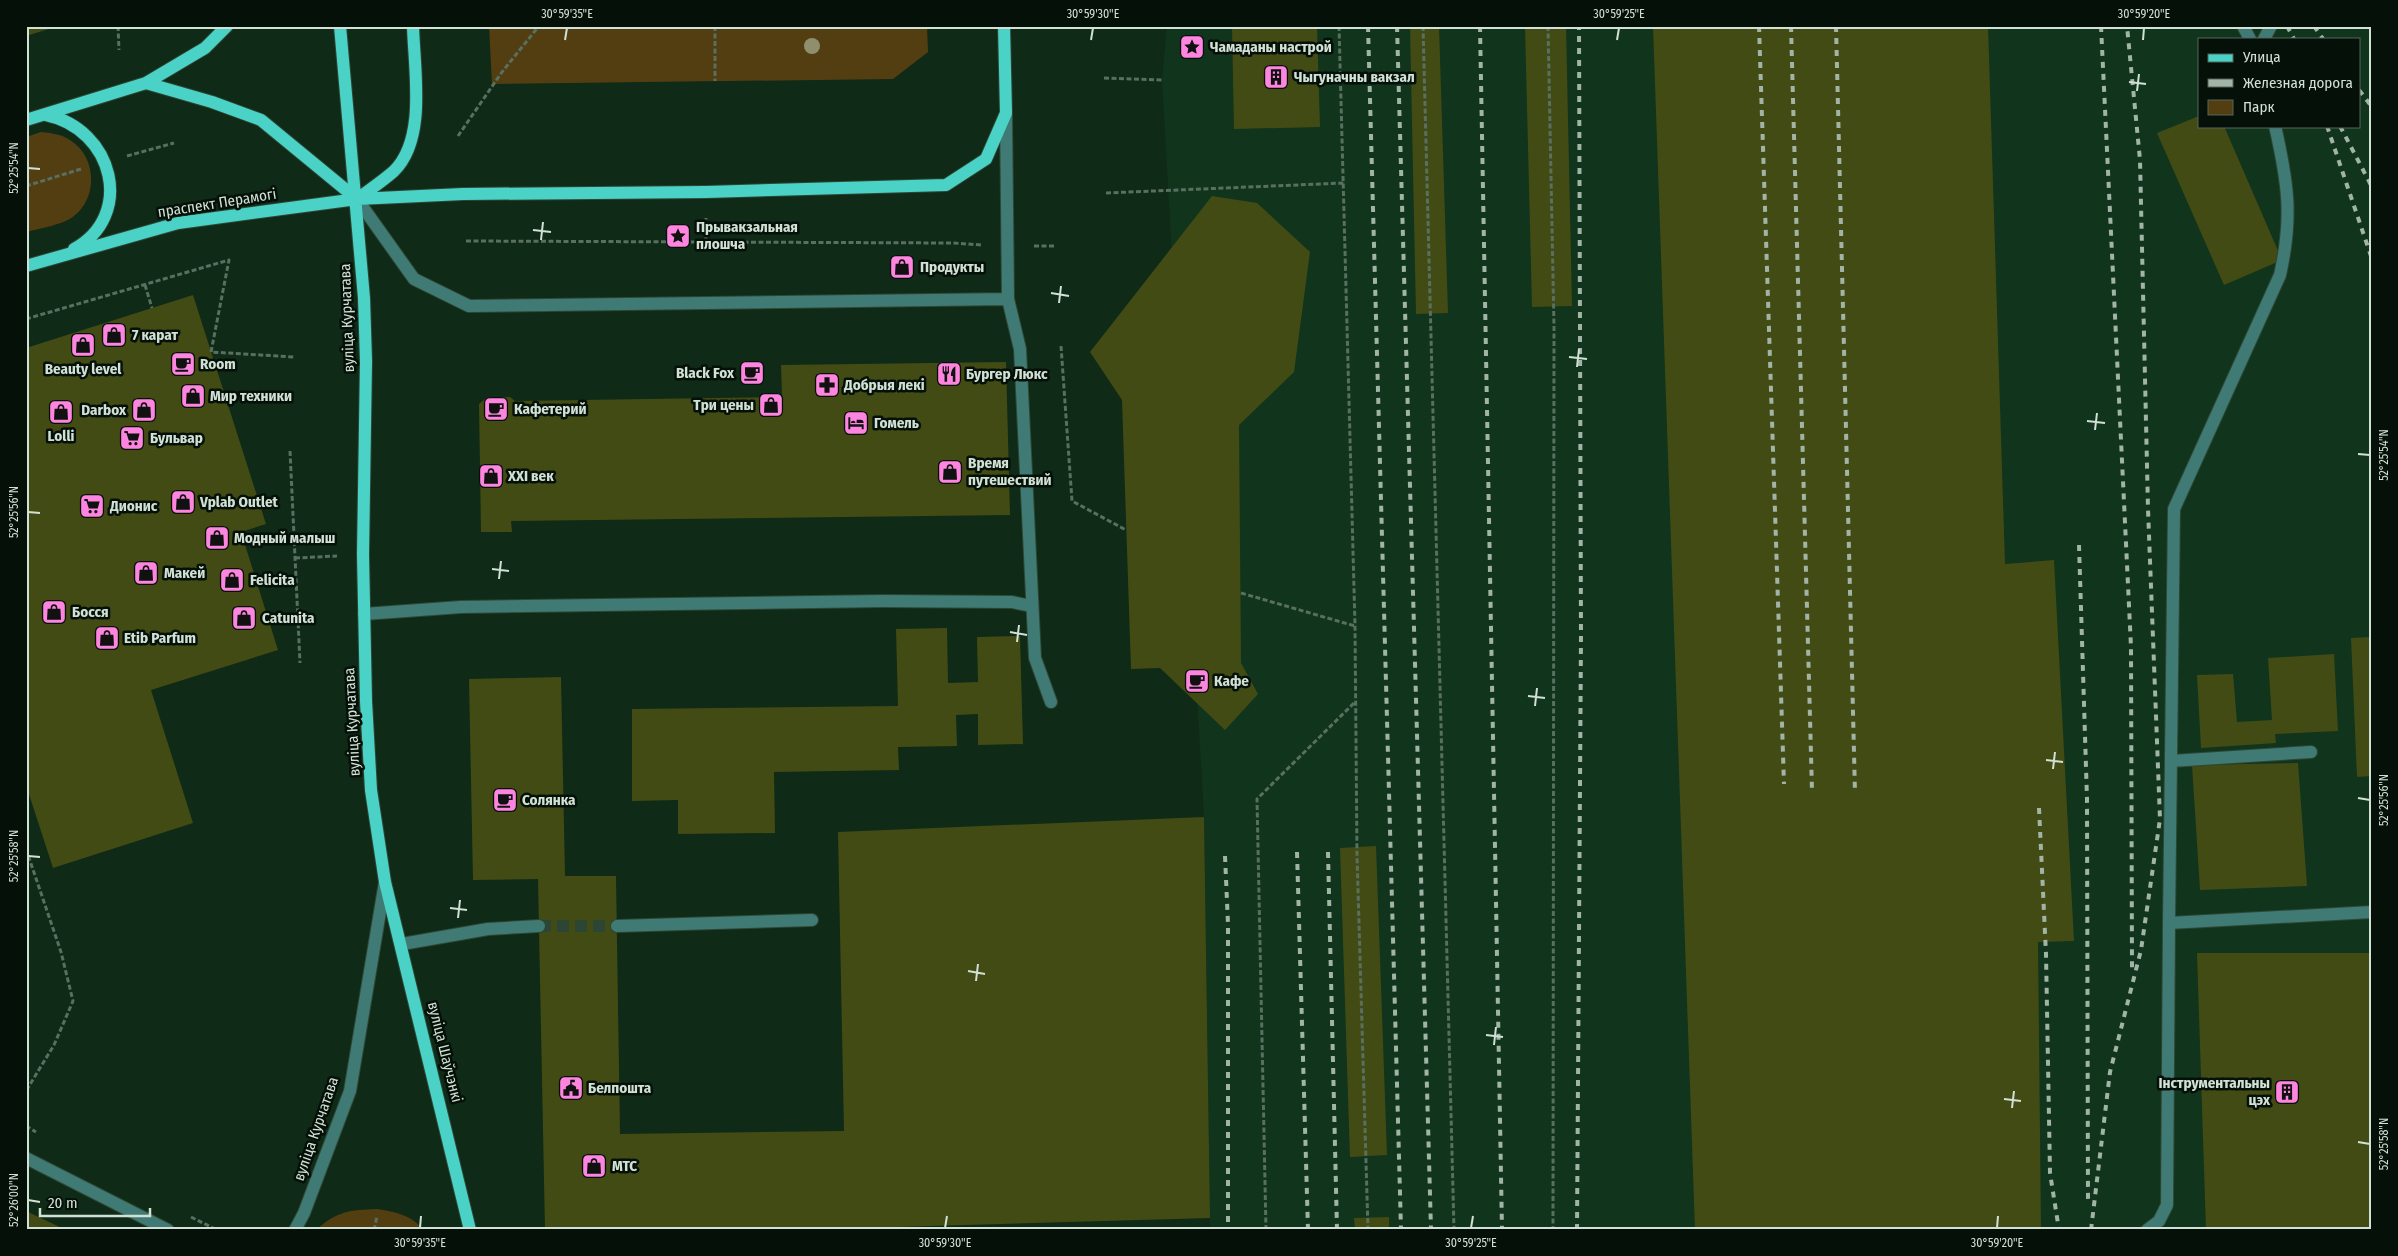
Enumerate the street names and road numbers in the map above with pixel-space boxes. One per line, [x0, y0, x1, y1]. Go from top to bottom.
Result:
street label: праспект Перамогі [156, 185, 278, 221]
street label: вуліца Курчатава [336, 263, 358, 373]
street label: вуліца Курчатава [340, 667, 364, 777]
street label: вуліца Шаўчэнкі [424, 1000, 466, 1104]
street label: вуліца Курчатава [290, 1075, 342, 1183]

